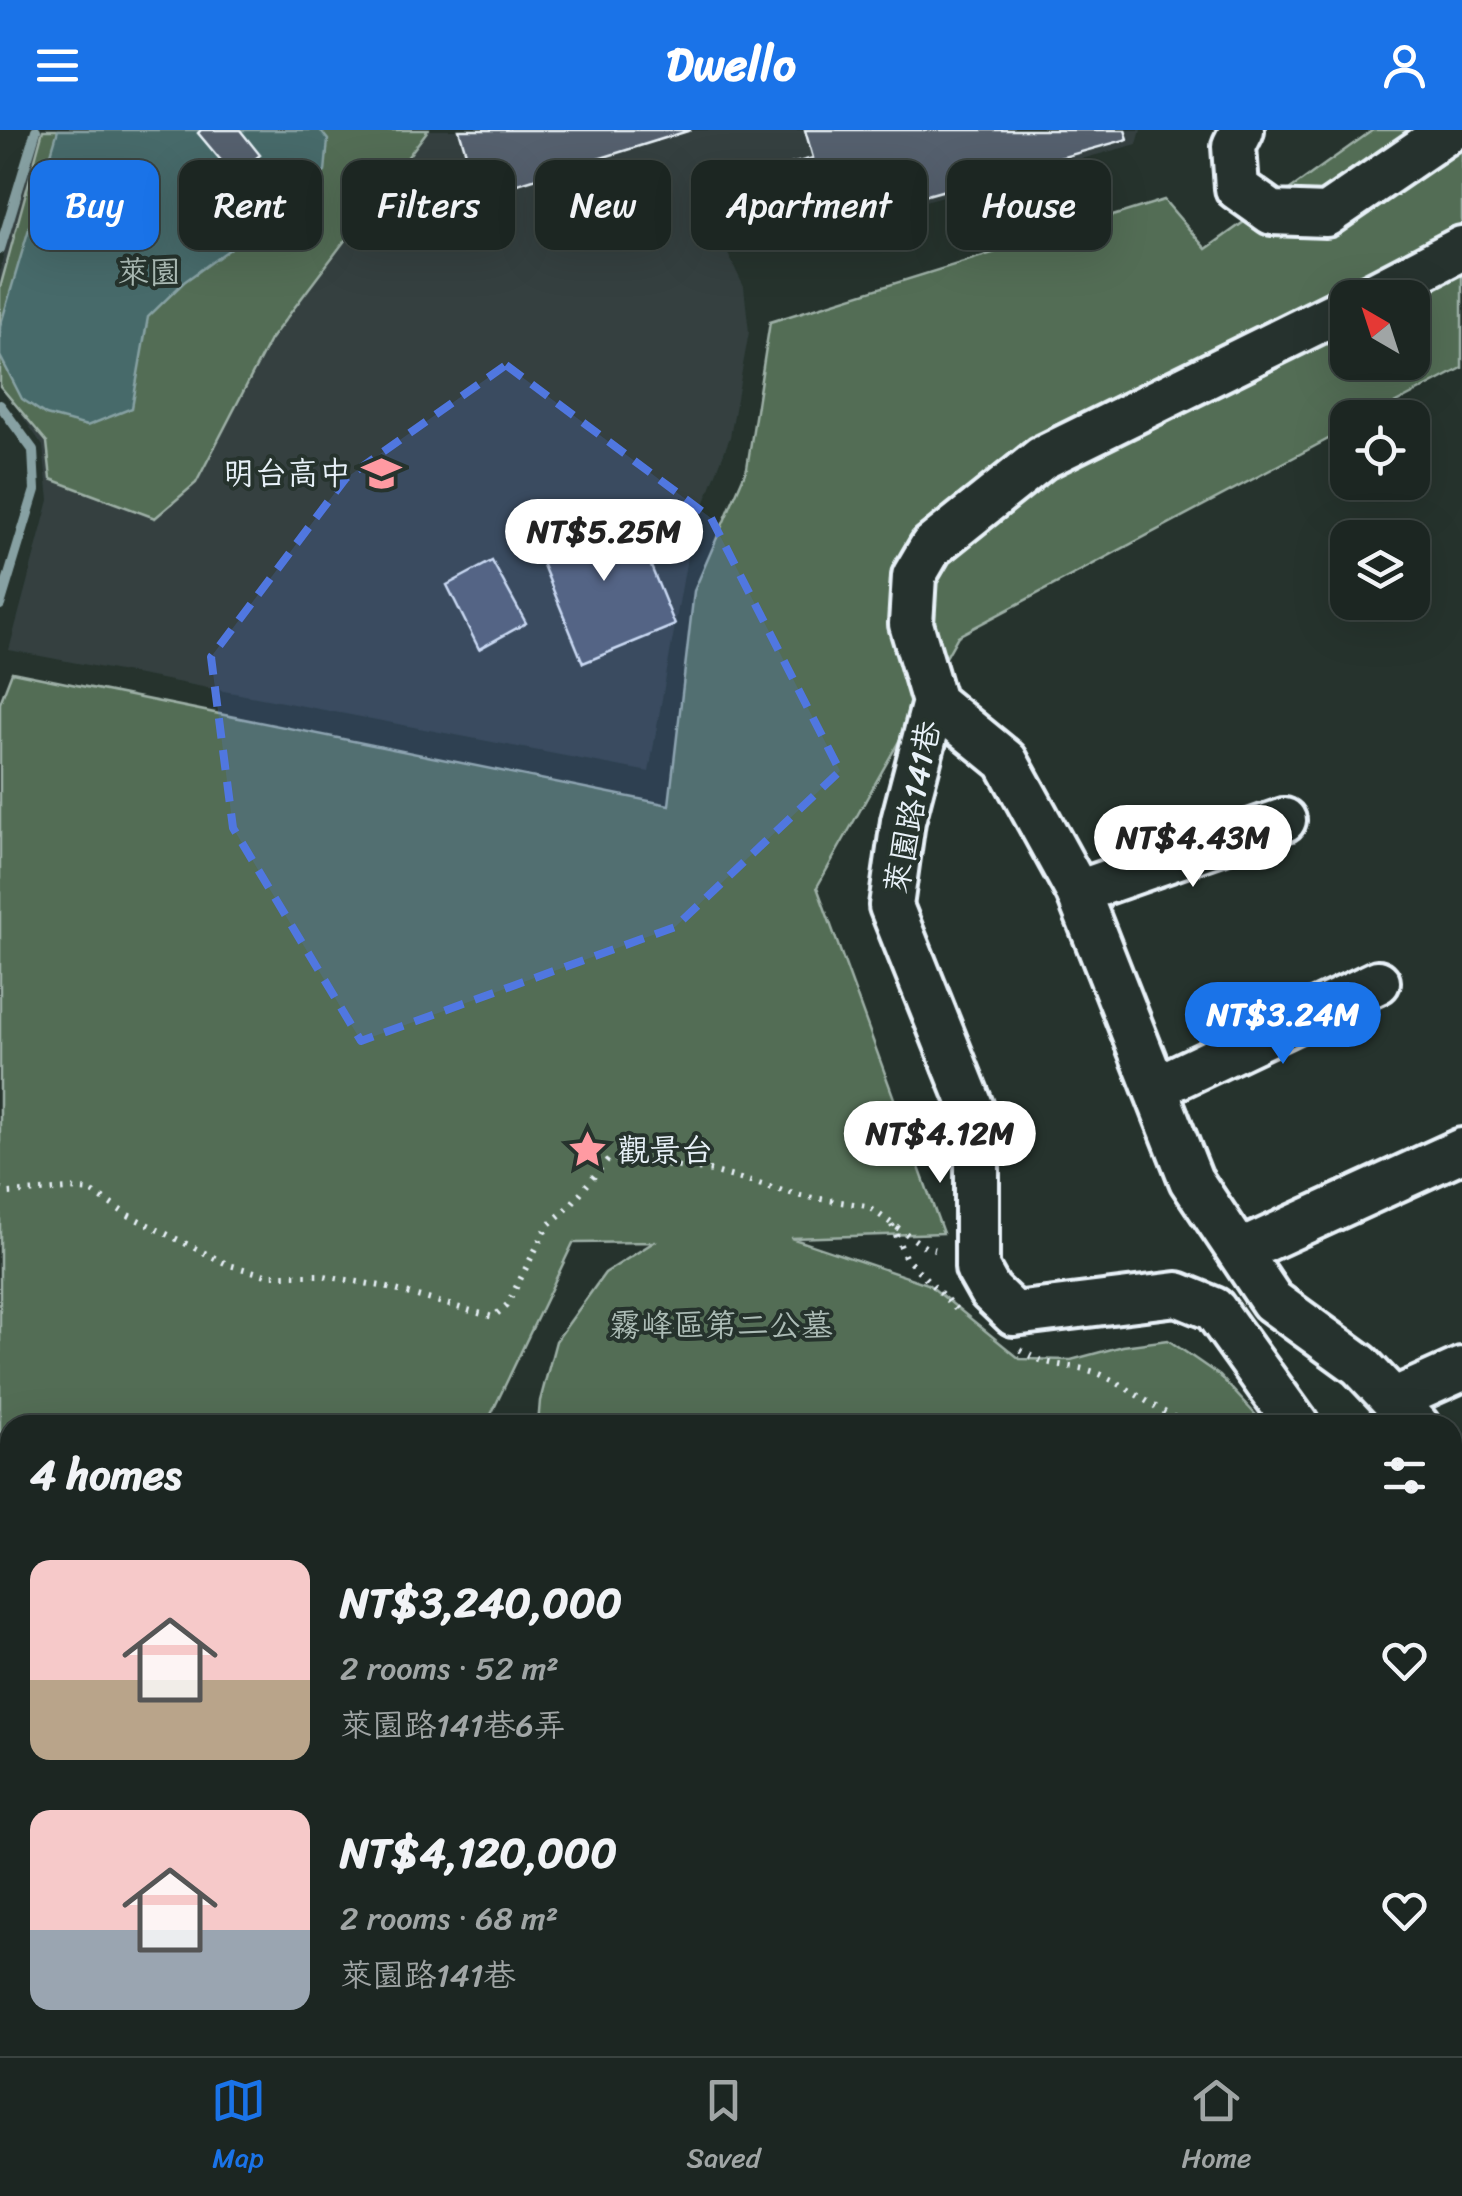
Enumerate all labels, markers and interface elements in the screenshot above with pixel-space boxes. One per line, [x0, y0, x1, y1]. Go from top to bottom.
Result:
text: Dwello [666, 25, 796, 105]
icon: menu [30, 38, 85, 93]
icon: person [1377, 38, 1432, 93]
chip: Buy [30, 160, 159, 250]
chip: Rent [179, 160, 322, 250]
chip: Filters [342, 160, 515, 250]
chip: New [535, 160, 671, 250]
chip: Apartment [691, 160, 927, 250]
chip: House [947, 160, 1111, 250]
park label: 萊園 [117, 244, 181, 301]
north arrow [1330, 280, 1430, 380]
map controls [1330, 280, 1430, 620]
button: locate [1330, 400, 1430, 500]
place label: 明台高中 [223, 445, 351, 502]
school or university icon: 明台高中 [360, 452, 402, 494]
pin: NT$5.25M [501, 499, 707, 584]
text: NT$5.25M [527, 503, 681, 560]
button: layers [1330, 520, 1430, 620]
street label: 萊園路141巷 [868, 716, 957, 899]
pin: NT$4.43M [1090, 805, 1296, 890]
text: NT$4.43M [1116, 809, 1270, 866]
pin: NT$3.24M [1180, 982, 1386, 1067]
text: NT$3.24M [1207, 986, 1359, 1043]
pin: NT$4.12M [837, 1101, 1043, 1186]
text: NT$4.12M [866, 1105, 1014, 1162]
place label: 觀景台 [617, 1122, 713, 1179]
place icon: 觀景台 [566, 1129, 608, 1171]
park label: 霧峰區第二公墓 [609, 1297, 833, 1354]
text: 4 homes [30, 1438, 182, 1512]
icon: filters [1377, 1448, 1432, 1503]
text: NT$3,240,000 [340, 1566, 622, 1640]
icon: home [110, 1600, 230, 1720]
icon: heart [1377, 1633, 1432, 1688]
text: 2 rooms · 52 m² [340, 1640, 559, 1697]
text: 萊園路141巷6弄 [340, 1697, 566, 1754]
text: NT$4,120,000 [340, 1816, 617, 1890]
icon: home [110, 1850, 230, 1970]
icon: heart [1377, 1883, 1432, 1938]
text: 2 rooms · 68 m² [340, 1890, 558, 1947]
text: 萊園路141巷 [340, 1947, 515, 2004]
tab: Map [211, 2073, 266, 2182]
tab: Saved [687, 2073, 760, 2182]
tab: Home [1182, 2073, 1251, 2182]

